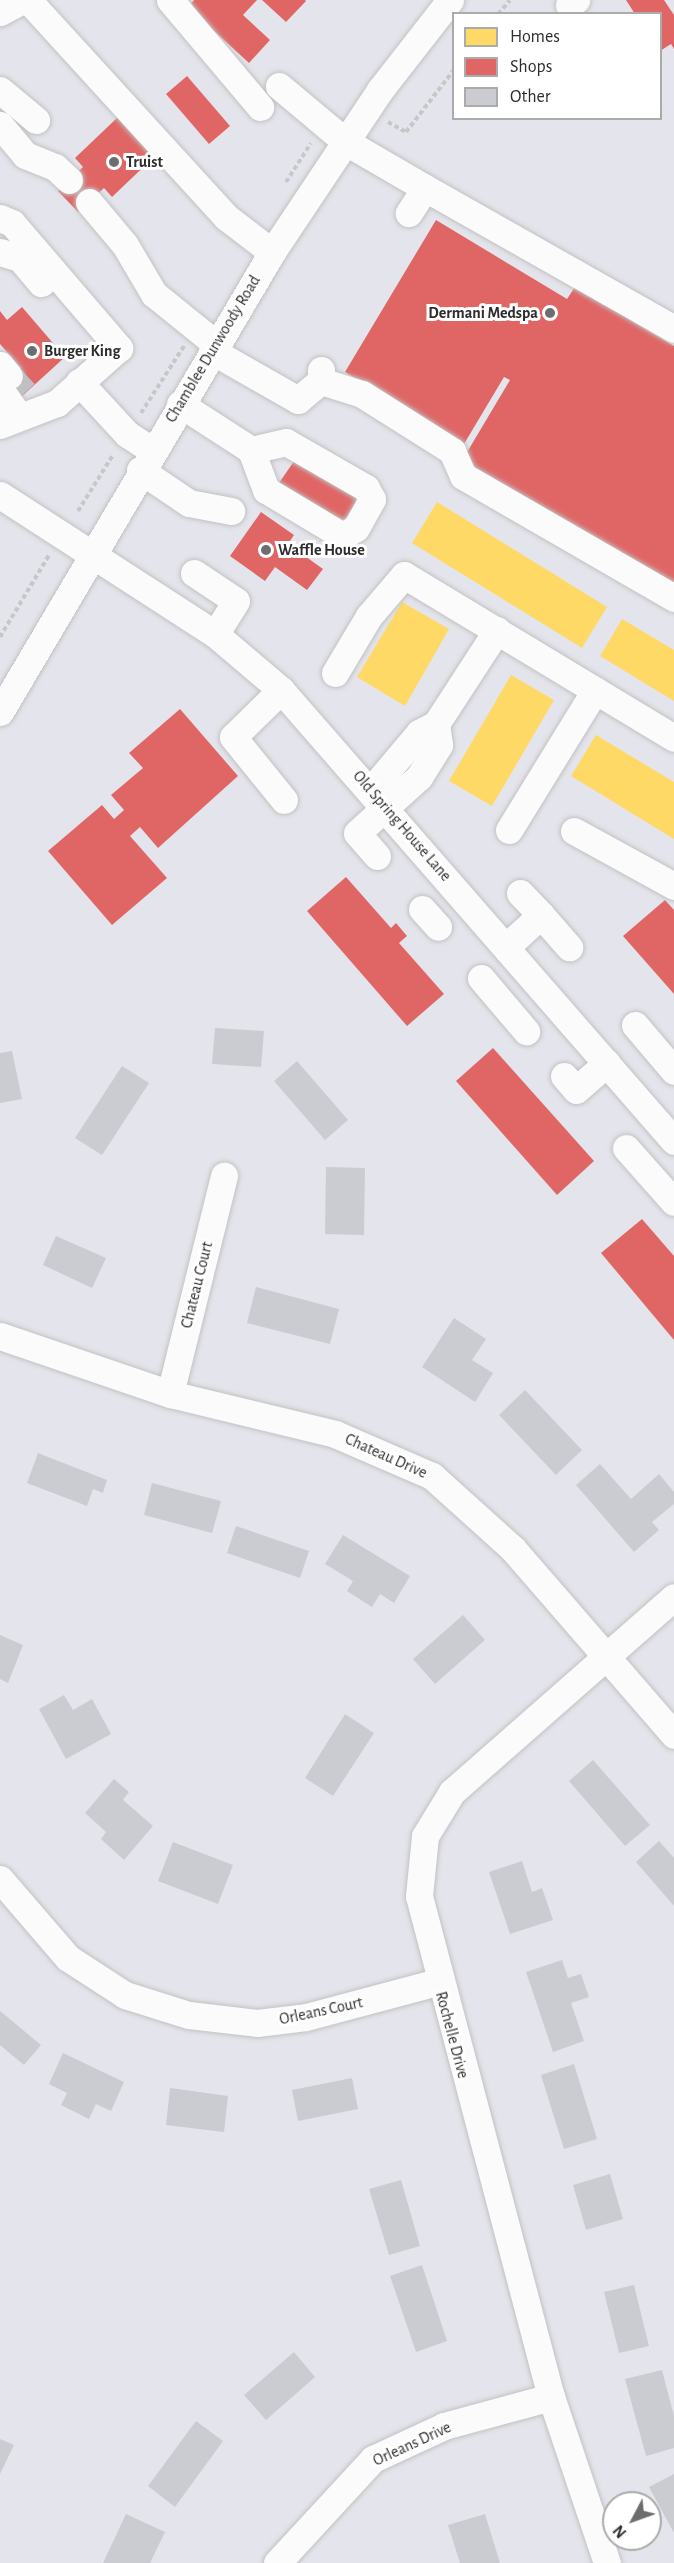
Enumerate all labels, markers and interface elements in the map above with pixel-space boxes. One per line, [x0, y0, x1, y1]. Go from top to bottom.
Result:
legend [452, 12, 662, 120]
text: Homes [510, 28, 560, 46]
text: Shops [510, 58, 552, 76]
text: Other [510, 88, 551, 106]
place label: Truist [126, 152, 163, 172]
marker: Truist [107, 155, 121, 169]
street label: Chamblee Dunwoody Road [161, 272, 265, 426]
place label: Dermani Medspa [428, 303, 538, 323]
marker: Dermani Medspa [543, 306, 557, 320]
place label: Burger King [44, 341, 120, 361]
marker: Burger King [25, 344, 39, 358]
place label: Waffle House [278, 540, 365, 560]
marker: Waffle House [259, 543, 273, 557]
street label: Old Spring House Lane [349, 767, 455, 885]
street label: Chateau Court [177, 1240, 217, 1330]
street label: Chateau Drive [342, 1429, 430, 1483]
street label: Rochelle Drive [431, 1989, 473, 2081]
street label: Orleans Court [278, 1993, 364, 2029]
street label: Orleans Drive [370, 2418, 454, 2470]
north arrow [602, 2491, 662, 2551]
text: N [610, 2522, 630, 2541]

